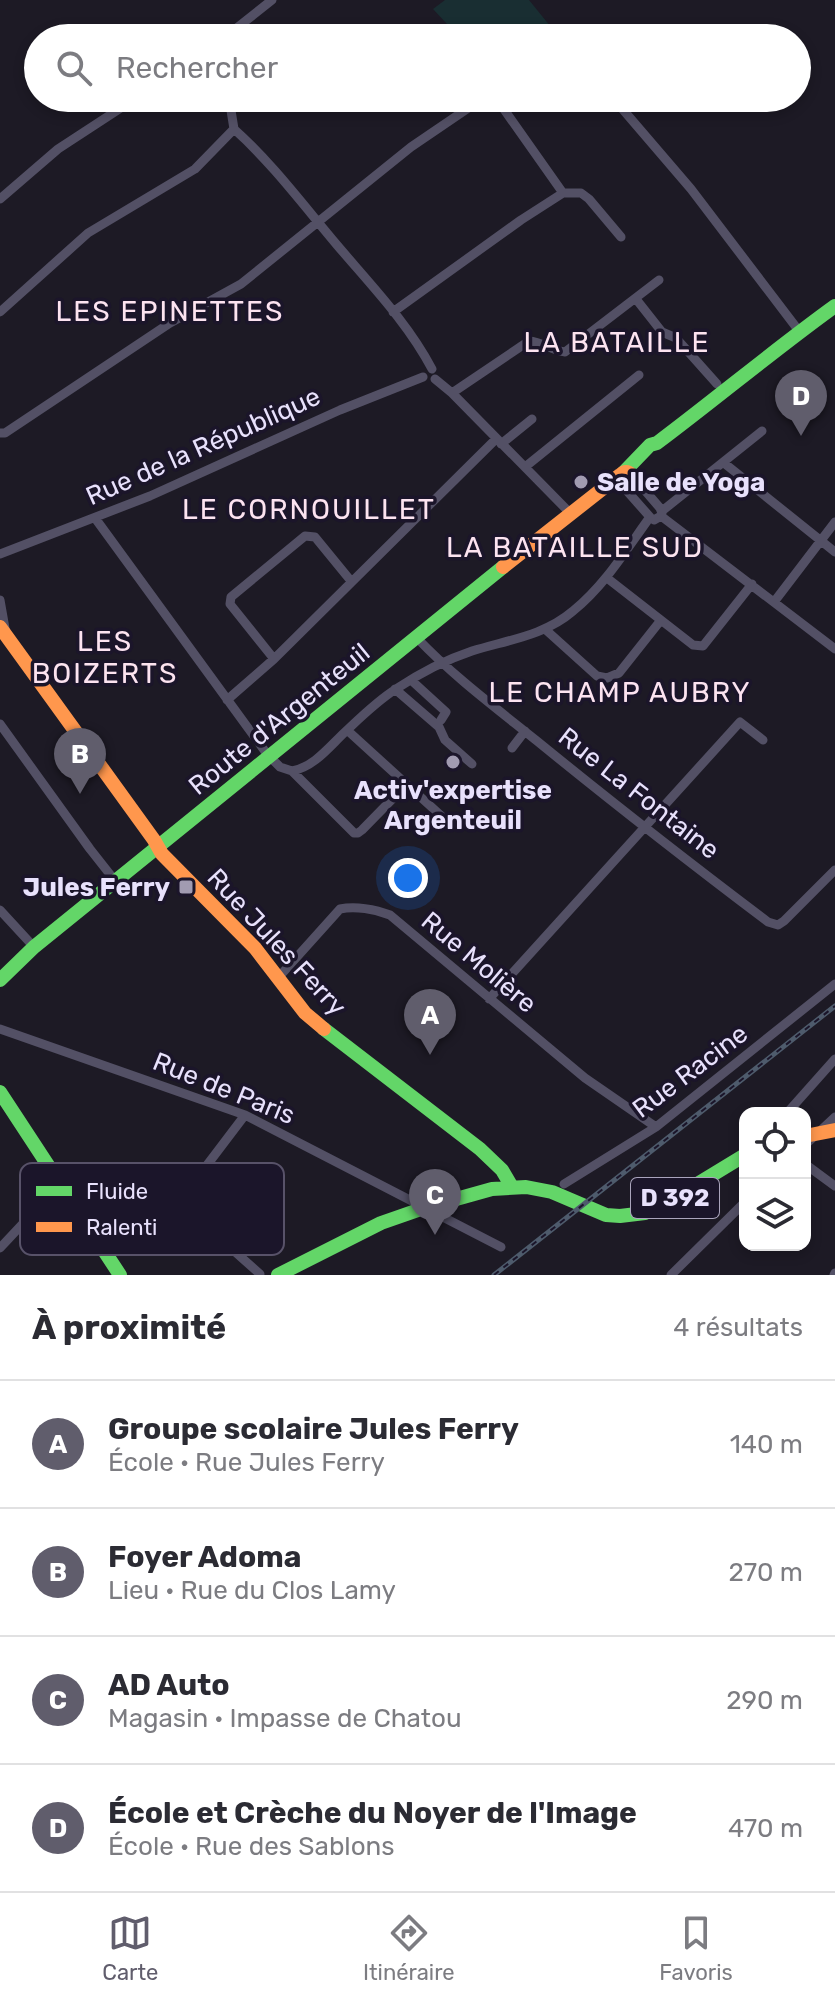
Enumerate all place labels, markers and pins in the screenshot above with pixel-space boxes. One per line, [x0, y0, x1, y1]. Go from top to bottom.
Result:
pin: D [775, 370, 827, 436]
place label: Salle de Yoga [597, 467, 765, 498]
marker: Salle de Yoga [572, 473, 590, 491]
pin: B [54, 728, 106, 794]
marker: Activ'expertise Argenteuil [444, 753, 462, 771]
place label: Activ'expertise Argenteuil [354, 775, 552, 836]
place label: Jules Ferry [23, 872, 170, 903]
marker: Jules Ferry [177, 878, 195, 896]
pin: A [404, 989, 456, 1055]
pin: C [409, 1169, 461, 1235]

